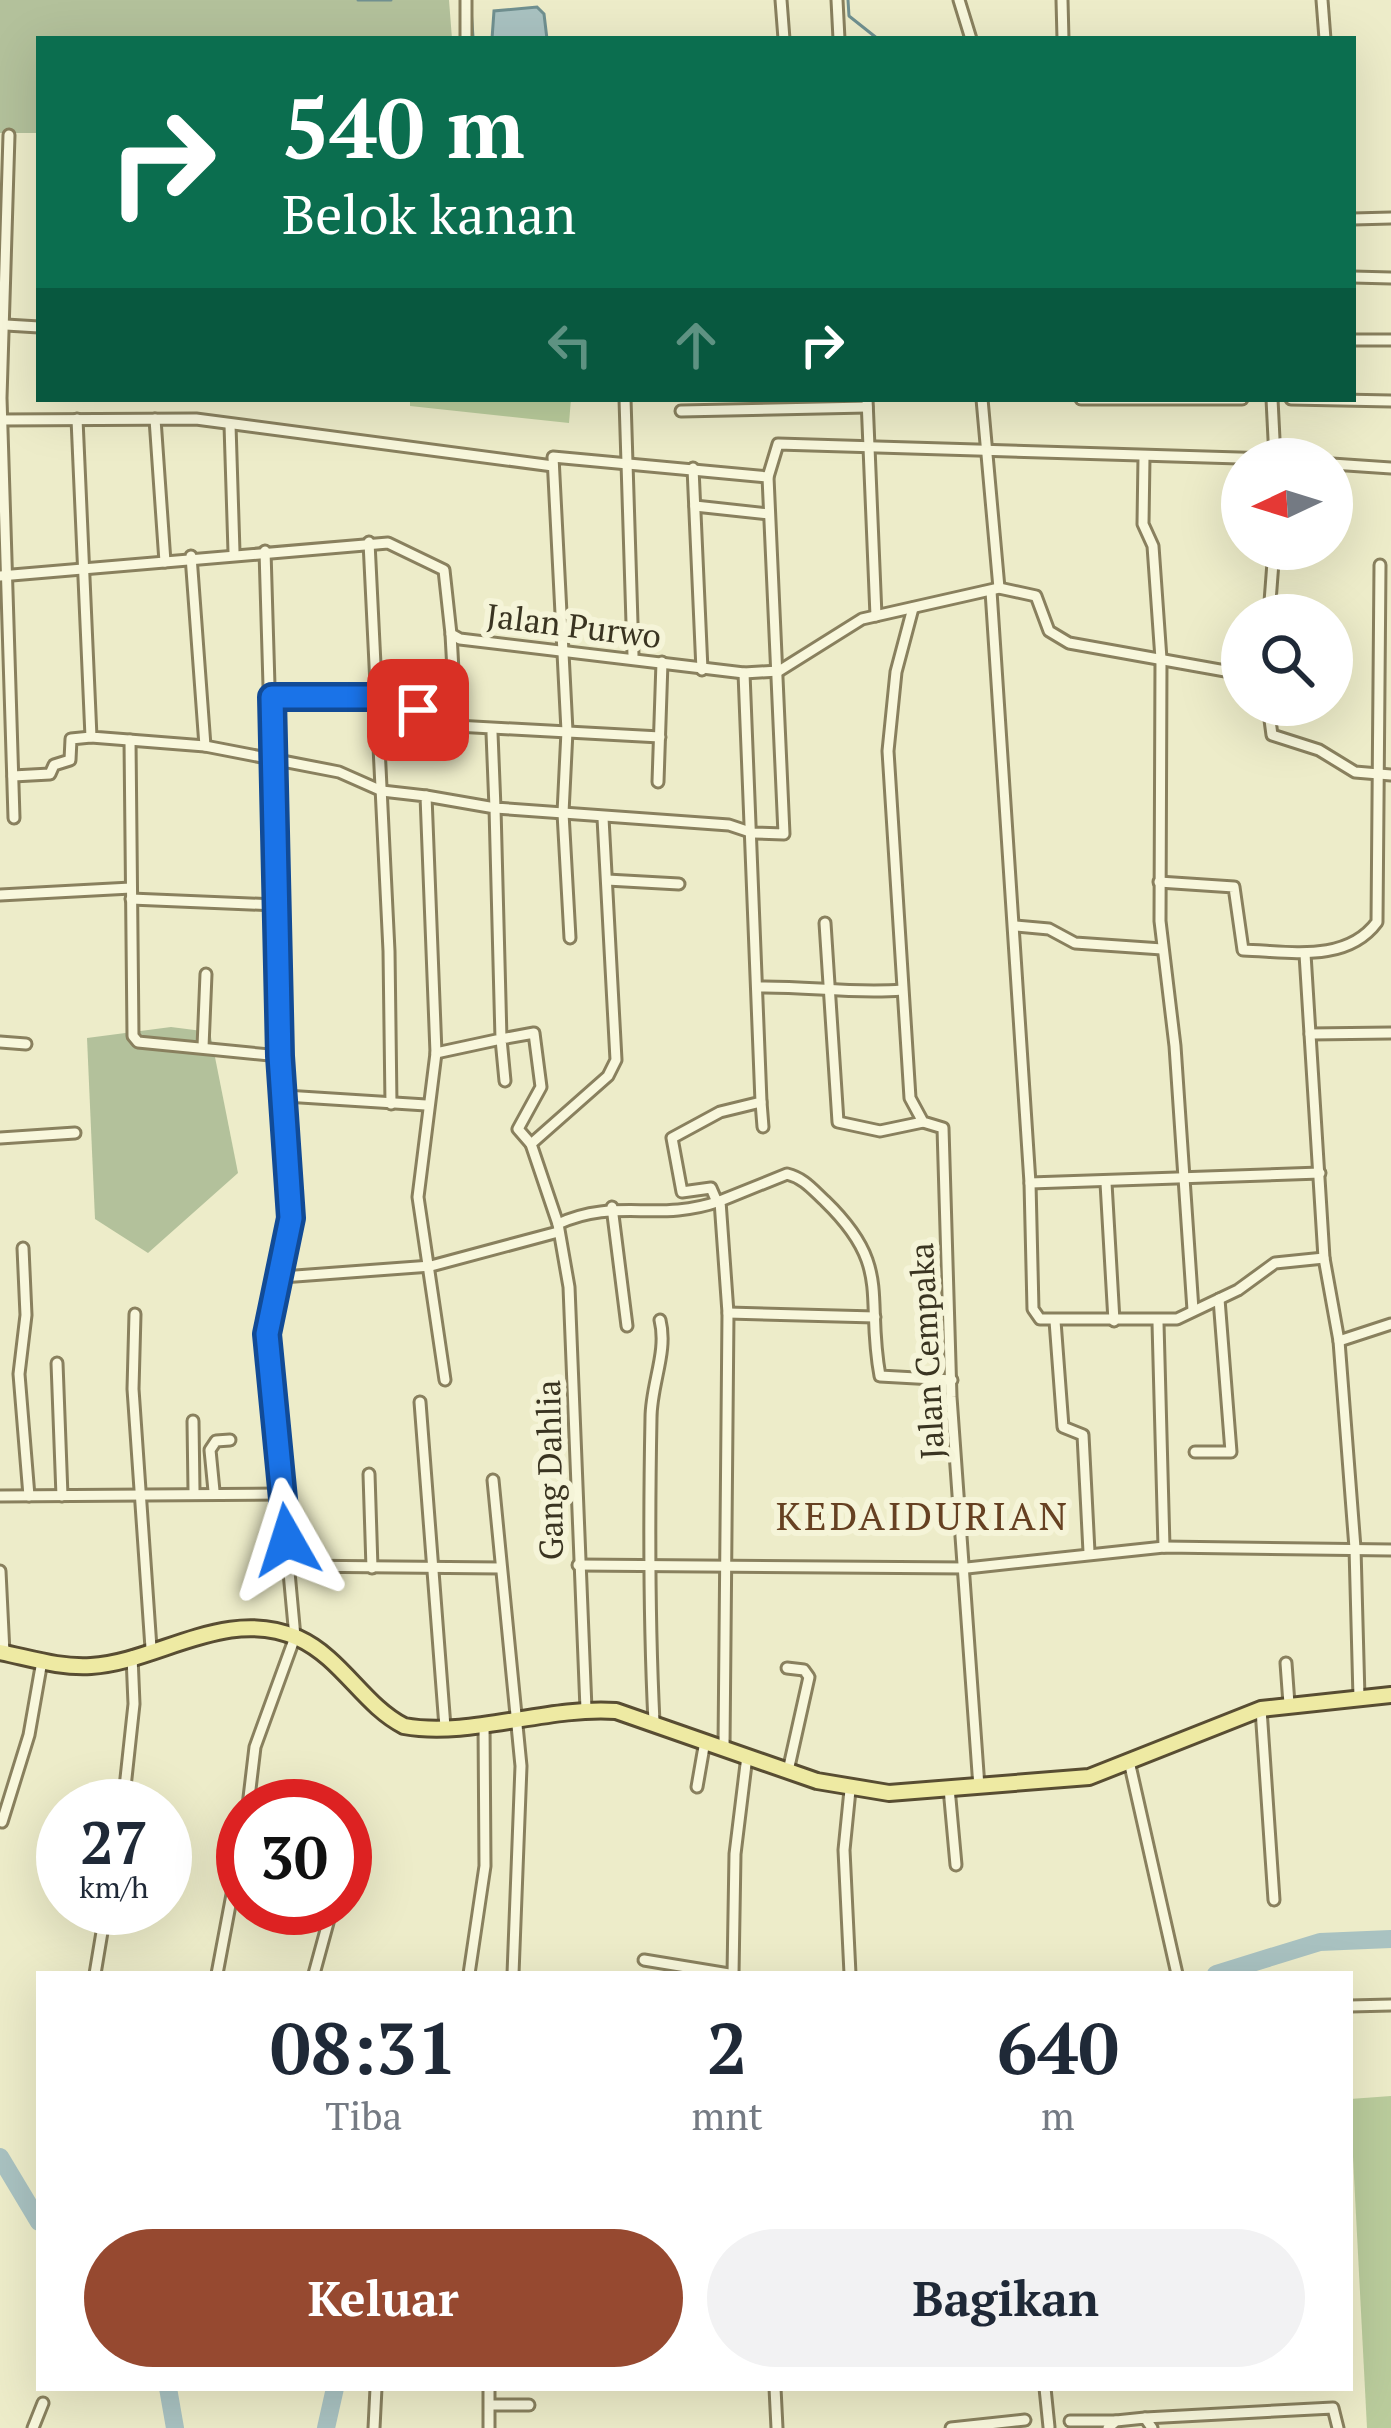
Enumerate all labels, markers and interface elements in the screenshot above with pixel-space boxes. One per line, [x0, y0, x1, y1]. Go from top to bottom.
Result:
text: 540 m [282, 71, 525, 182]
icon: right [84, 84, 240, 240]
text: Belok kanan [282, 178, 576, 249]
icon: left [537, 312, 603, 378]
icon: ahead [663, 312, 729, 378]
icon: right [789, 312, 855, 378]
north arrow [1221, 438, 1353, 570]
map controls [1221, 438, 1353, 726]
street label: Jalan Purwo [484, 593, 664, 657]
button: search [1221, 594, 1353, 726]
pin [367, 659, 469, 761]
icon: arrive [385, 677, 451, 743]
street label: Jalan Cempaka [899, 1242, 953, 1460]
street label: Gang Dahlia [526, 1379, 572, 1561]
position arrow [224, 1477, 350, 1603]
district label: KEDAIDURIAN [776, 1489, 1070, 1541]
speed limit sign: 30 [216, 1779, 372, 1935]
text: 27 [80, 1802, 148, 1881]
text: km/h [79, 1867, 149, 1907]
text: 08:31 [270, 1999, 457, 2095]
text: 2 [707, 1999, 748, 2095]
text: 640 [997, 1999, 1119, 2095]
text: Tiba [325, 2089, 402, 2141]
text: mnt [692, 2089, 763, 2141]
text: m [1041, 2089, 1075, 2141]
button: Keluar [84, 2229, 683, 2367]
button: Bagikan [707, 2229, 1305, 2367]

